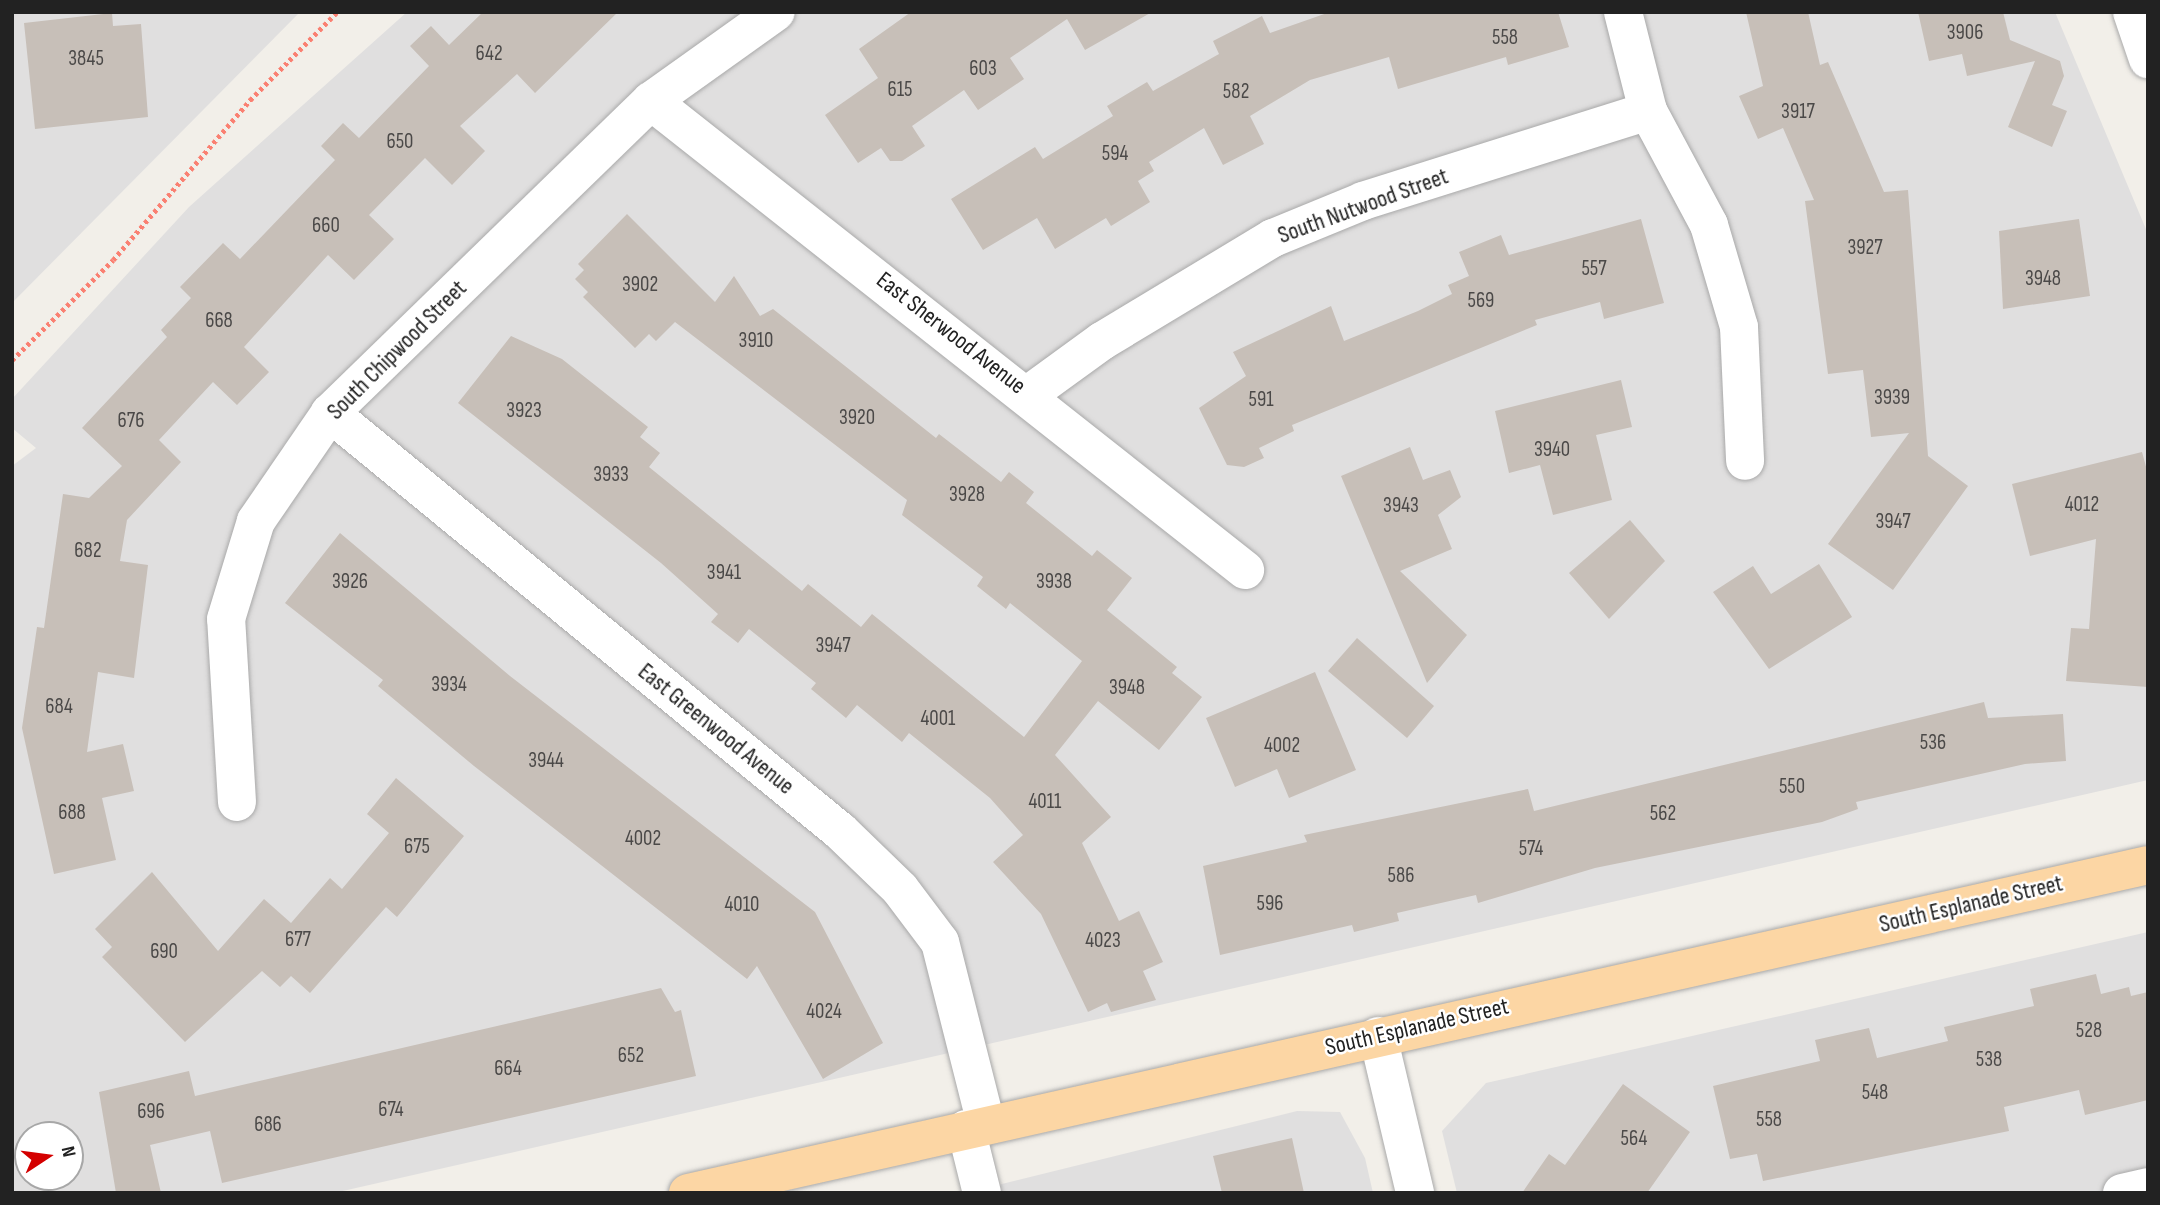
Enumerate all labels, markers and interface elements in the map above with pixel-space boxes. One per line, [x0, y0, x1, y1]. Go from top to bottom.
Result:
house number: 3906 [1947, 20, 1983, 46]
house number: 558 [1492, 25, 1518, 51]
house number: 642 [475, 41, 503, 67]
house number: 3845 [68, 46, 104, 72]
house number: 603 [969, 56, 997, 82]
house number: 615 [888, 77, 912, 103]
house number: 582 [1223, 79, 1249, 105]
house number: 3917 [1781, 99, 1815, 125]
house number: 650 [387, 129, 413, 155]
house number: 594 [1102, 141, 1128, 167]
street label: South Nutwood Street [1274, 162, 1452, 250]
house number: 660 [312, 213, 340, 239]
house number: 3927 [1847, 235, 1883, 261]
house number: 557 [1581, 256, 1607, 282]
street label: East Sherwood Avenue [871, 266, 1031, 400]
house number: 3948 [2025, 266, 2061, 292]
house number: 3902 [622, 272, 658, 298]
street label: South Chipwood Street [321, 274, 473, 426]
house number: 569 [1468, 288, 1494, 314]
house number: 668 [205, 308, 233, 334]
house number: 3910 [739, 328, 773, 354]
house number: 3939 [1874, 385, 1910, 411]
house number: 591 [1248, 387, 1274, 413]
house number: 3923 [506, 398, 542, 424]
house number: 3920 [839, 405, 875, 431]
house number: 676 [118, 408, 144, 434]
house number: 3940 [1534, 437, 1570, 463]
house number: 3933 [593, 462, 629, 488]
house number: 3928 [949, 482, 985, 508]
house number: 4012 [2065, 492, 2099, 518]
house number: 3943 [1383, 493, 1419, 519]
house number: 3947 [1875, 509, 1911, 535]
house number: 682 [74, 538, 102, 564]
house number: 3941 [707, 560, 741, 586]
house number: 3926 [332, 569, 368, 595]
house number: 3938 [1036, 569, 1072, 595]
house number: 3947 [815, 633, 851, 659]
street label: East Greenwood Avenue [632, 657, 800, 801]
house number: 3934 [431, 672, 467, 698]
house number: 3948 [1109, 675, 1145, 701]
house number: 684 [45, 694, 73, 720]
house number: 4001 [921, 706, 955, 732]
house number: 536 [1920, 730, 1946, 756]
house number: 4002 [1264, 733, 1300, 759]
house number: 3944 [528, 748, 564, 774]
house number: 550 [1779, 774, 1805, 800]
house number: 4011 [1029, 789, 1061, 815]
house number: 688 [58, 800, 86, 826]
house number: 562 [1650, 801, 1676, 827]
house number: 4002 [625, 826, 661, 852]
house number: 675 [404, 834, 430, 860]
house number: 574 [1519, 836, 1543, 862]
house number: 586 [1388, 863, 1414, 889]
street label: South Esplanade Street [1876, 869, 2066, 939]
house number: 596 [1257, 891, 1283, 917]
house number: 4010 [725, 892, 759, 918]
house number: 677 [285, 927, 311, 953]
house number: 4023 [1085, 928, 1121, 954]
house number: 690 [150, 939, 178, 965]
street label: South Esplanade Street [1322, 992, 1512, 1062]
house number: 4024 [806, 999, 842, 1025]
house number: 528 [2076, 1018, 2102, 1044]
house number: 652 [618, 1043, 644, 1069]
house number: 538 [1976, 1047, 2002, 1073]
house number: 664 [494, 1056, 522, 1082]
house number: 548 [1862, 1080, 1888, 1106]
house number: 674 [378, 1097, 404, 1123]
house number: 696 [137, 1099, 165, 1125]
house number: 558 [1756, 1107, 1782, 1133]
house number: 686 [254, 1112, 282, 1138]
north arrow [14, 1121, 84, 1191]
house number: 564 [1621, 1126, 1647, 1152]
text: N [56, 1144, 80, 1159]

